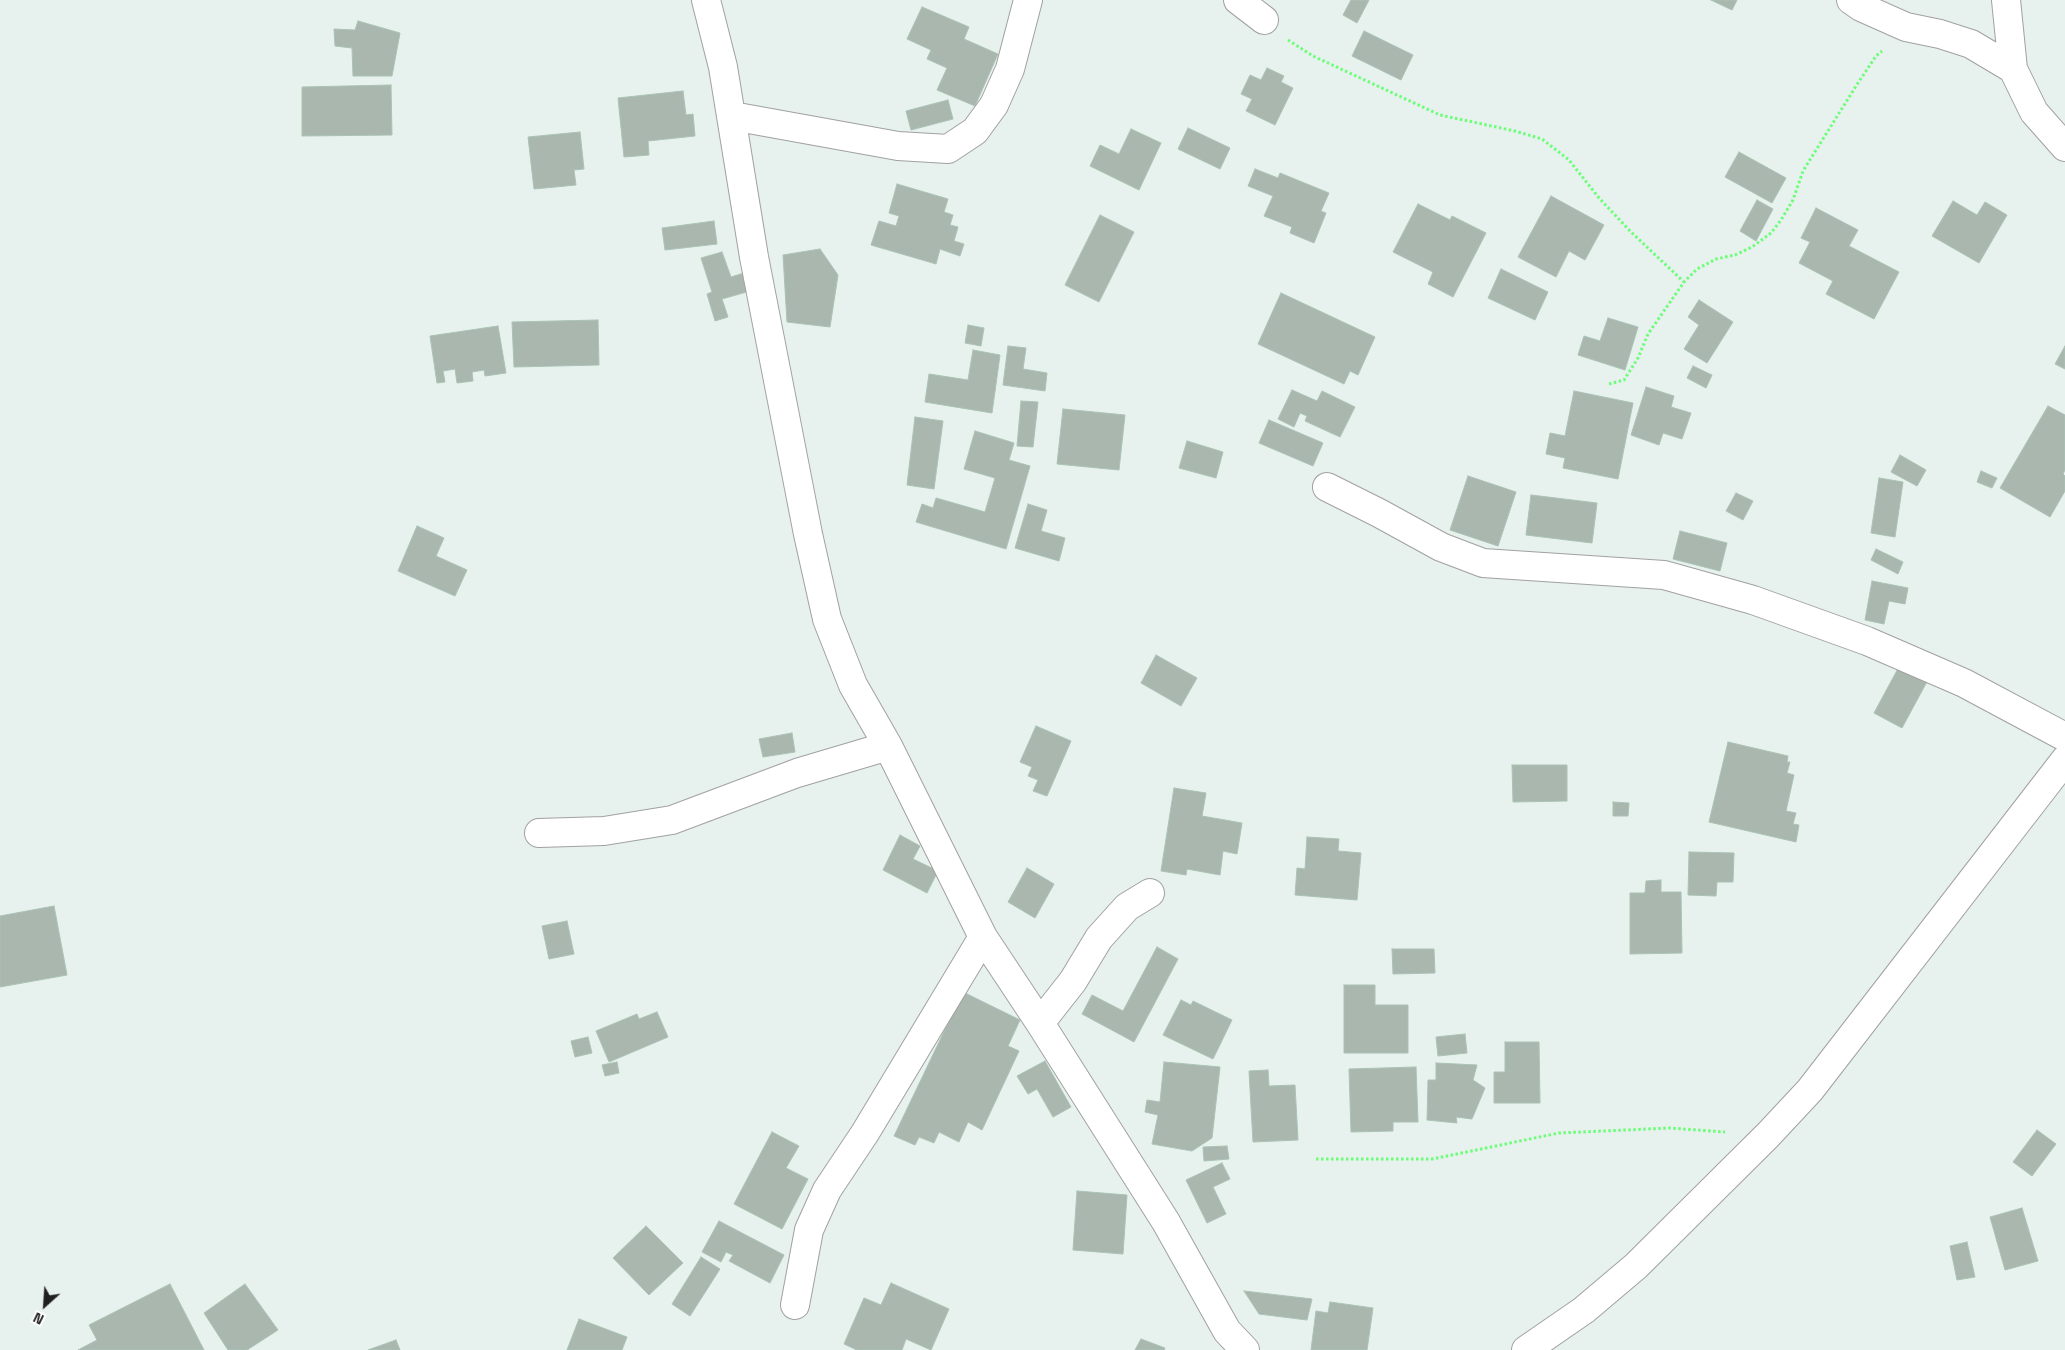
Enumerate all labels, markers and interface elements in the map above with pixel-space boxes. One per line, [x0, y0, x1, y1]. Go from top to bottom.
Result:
north arrow [20, 1280, 70, 1330]
text: N [30, 1308, 47, 1329]

